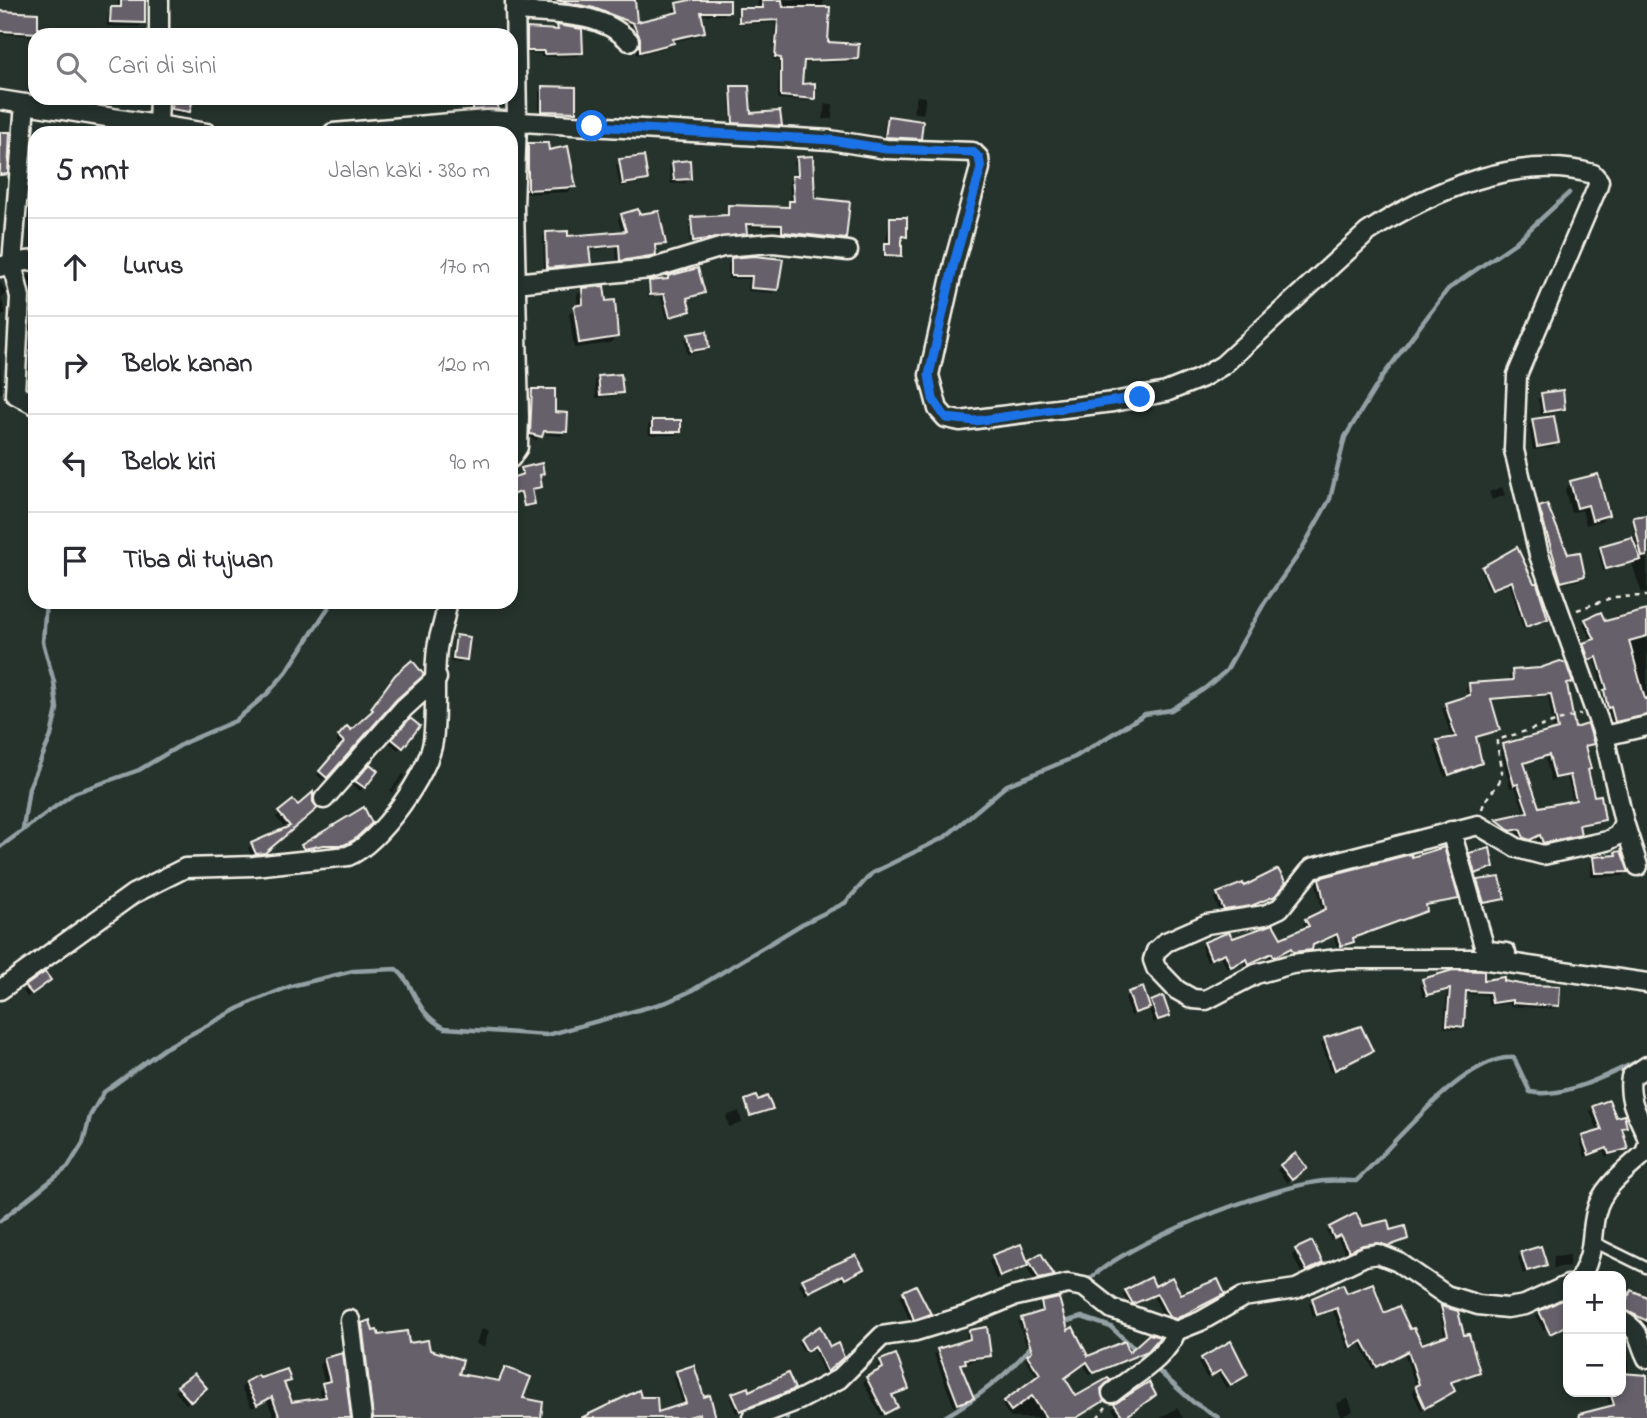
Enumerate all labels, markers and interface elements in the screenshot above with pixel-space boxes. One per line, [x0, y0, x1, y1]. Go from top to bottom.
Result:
search box [28, 28, 518, 105]
icon: search [52, 48, 90, 86]
text: Cari di sini [108, 48, 217, 86]
route start [576, 110, 607, 141]
text: 5 mnt [56, 150, 129, 194]
text: Jalan kaki · 380 m [328, 155, 490, 188]
icon: ahead [56, 248, 94, 286]
text: Lurus [123, 248, 184, 286]
text: 170 m [440, 251, 490, 284]
icon: right [56, 346, 94, 384]
text: Belok kanan [123, 346, 252, 384]
text: 120 m [438, 349, 490, 382]
route end [1124, 381, 1155, 412]
icon: left [56, 444, 94, 482]
text: Belok kiri [123, 444, 216, 482]
text: 90 m [450, 447, 490, 480]
icon: arrive [56, 542, 94, 580]
text: Tiba di tujuan [123, 542, 273, 580]
map controls [1563, 1271, 1626, 1397]
button: + [1563, 1271, 1626, 1334]
button: − [1563, 1334, 1626, 1397]

